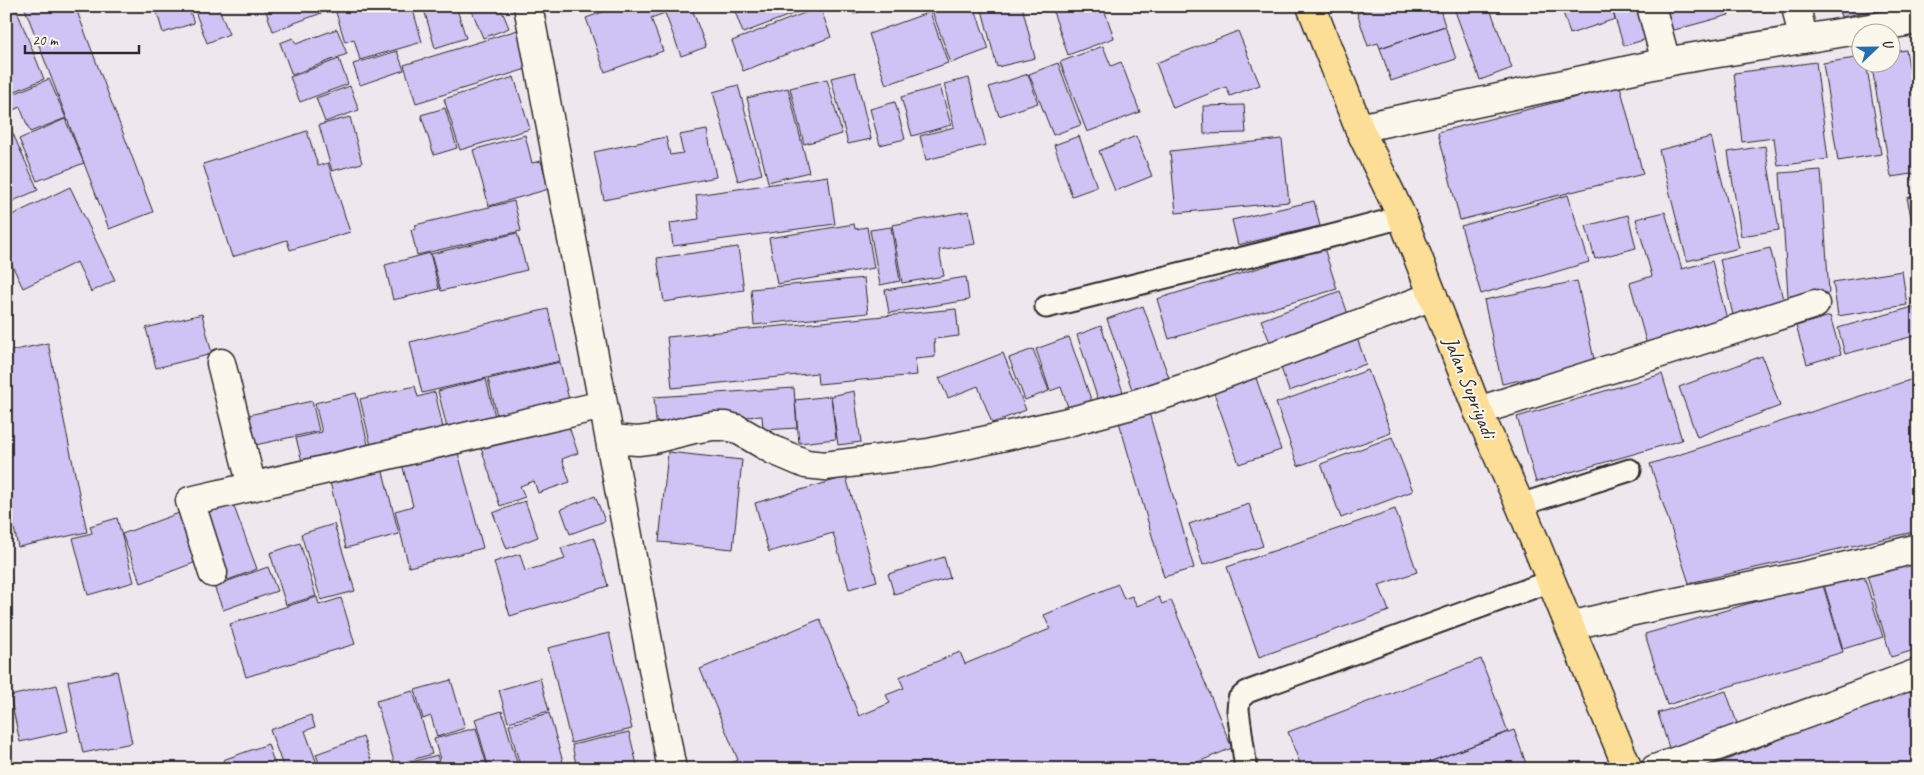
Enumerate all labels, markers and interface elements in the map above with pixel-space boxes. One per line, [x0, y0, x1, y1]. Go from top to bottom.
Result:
scale bar [25, 22, 139, 54]
north arrow [1852, 22, 1902, 72]
text: 20 m [32, 31, 59, 50]
text: U [1878, 37, 1898, 53]
street label: Jalan Supriyadi [1437, 332, 1503, 444]

